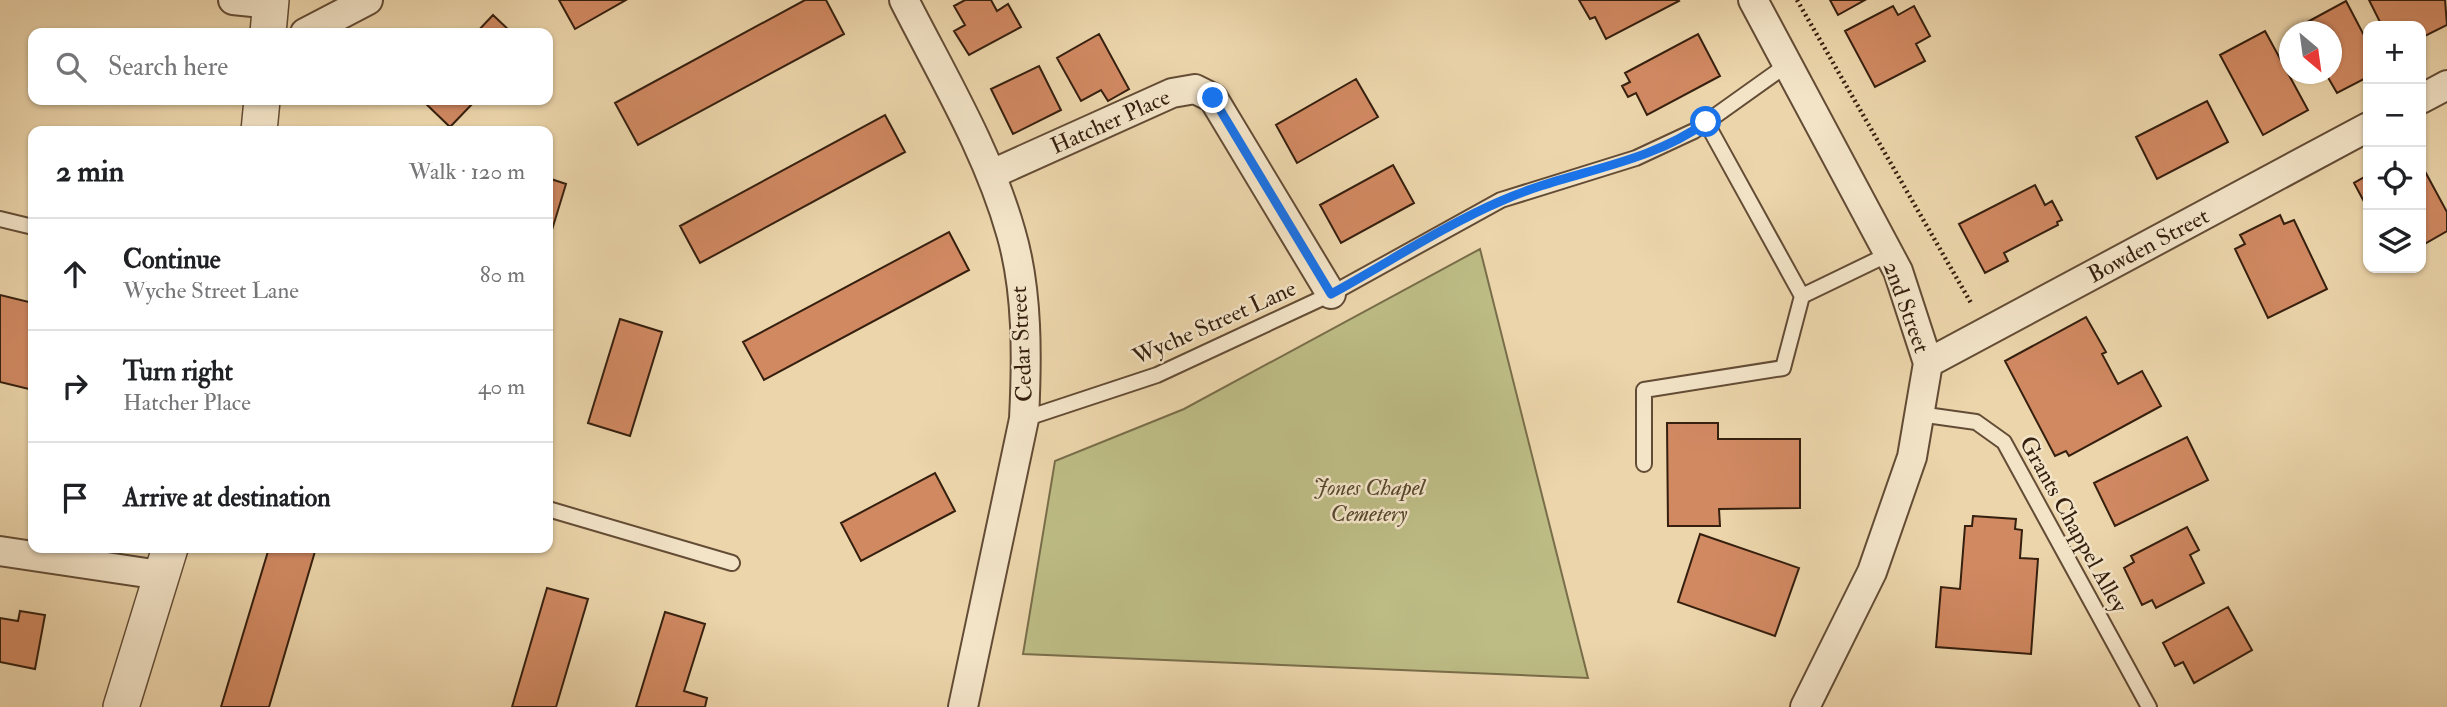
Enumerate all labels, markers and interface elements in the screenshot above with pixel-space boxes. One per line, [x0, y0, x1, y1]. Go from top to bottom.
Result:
north arrow [2279, 21, 2342, 84]
map controls [2363, 21, 2426, 273]
button: + [2363, 21, 2426, 84]
search box [28, 28, 553, 105]
icon: search [52, 48, 90, 86]
text: Search here [108, 51, 228, 83]
street label: Hatcher Place [1046, 82, 1175, 161]
route end [1197, 82, 1228, 113]
button: − [2363, 84, 2426, 147]
route start [1690, 106, 1721, 137]
button: locate [2363, 147, 2426, 210]
text: 2 min [56, 153, 124, 190]
text: Walk · 120 m [409, 157, 525, 186]
street label: Bowden Street [2083, 201, 2214, 289]
button: layers [2363, 210, 2426, 273]
text: Continue [123, 244, 221, 276]
icon: ahead [56, 255, 94, 293]
street label: 2nd Street [1877, 258, 1936, 357]
text: 80 m [480, 260, 525, 289]
street label: Wyche Street Lane [1127, 273, 1301, 372]
text: Wyche Street Lane [123, 276, 299, 305]
street label: Cedar Street [1004, 285, 1039, 403]
text: Turn right [123, 356, 233, 388]
icon: right [56, 367, 94, 405]
text: 40 m [478, 372, 525, 401]
text: Hatcher Place [123, 388, 251, 417]
street label: Grants Chappel Alley [2012, 431, 2134, 619]
park label: Jones Chapel Cemetery [1313, 473, 1426, 528]
icon: arrive [56, 479, 94, 517]
text: Arrive at destination [123, 482, 331, 514]

